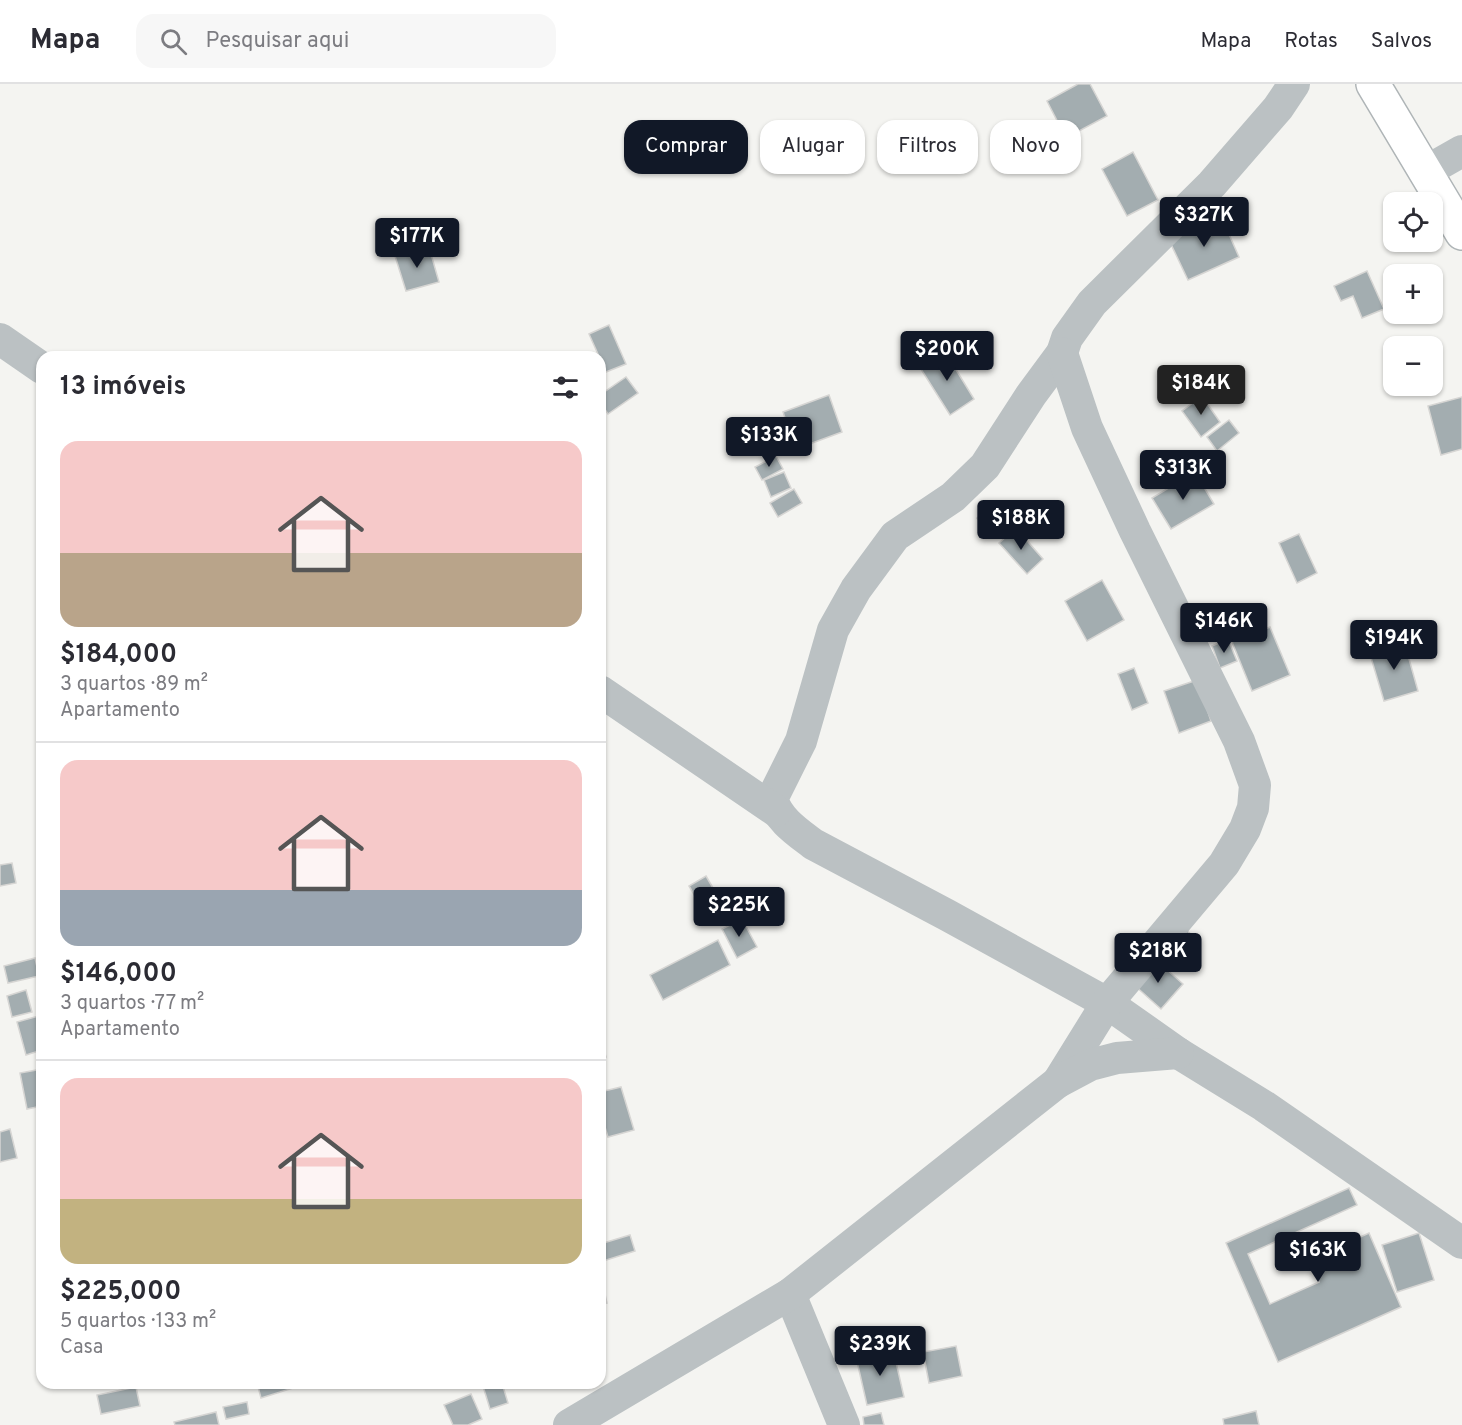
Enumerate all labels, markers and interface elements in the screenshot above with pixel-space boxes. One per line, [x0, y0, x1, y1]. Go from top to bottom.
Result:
search box [136, 14, 556, 68]
text: Mapa [30, 23, 100, 59]
icon: search [157, 25, 190, 58]
text: Pesquisar aqui [205, 28, 349, 55]
text: Mapa [1201, 28, 1251, 55]
text: Rotas [1284, 28, 1338, 55]
text: Salvos [1371, 28, 1432, 55]
chip: Comprar [624, 120, 748, 174]
chip: Alugar [760, 120, 865, 174]
chip: Filtros [877, 120, 978, 174]
chip: Novo [990, 120, 1081, 174]
map controls [1383, 192, 1443, 396]
button: locate [1383, 192, 1443, 252]
pin: $327K [1162, 197, 1246, 248]
text: $327K [1174, 203, 1234, 229]
pin: $177K [375, 218, 459, 269]
text: $177K [389, 224, 445, 250]
button: + [1383, 264, 1443, 324]
pin: $200K [905, 331, 989, 382]
button: − [1383, 336, 1443, 396]
text: $200K [915, 337, 979, 363]
pin: $184K [1159, 365, 1243, 416]
text: 13 imóveis [60, 371, 186, 404]
icon: filters [549, 371, 582, 404]
text: $184K [1171, 371, 1231, 397]
pin: $133K [727, 417, 811, 468]
text: $133K [740, 423, 798, 449]
pin: $313K [1141, 450, 1225, 501]
text: $313K [1154, 456, 1212, 482]
icon: home [267, 480, 375, 588]
pin: $188K [979, 500, 1063, 551]
text: $188K [991, 506, 1051, 532]
pin: $146K [1182, 603, 1266, 654]
text: $146K [1194, 609, 1254, 635]
pin: $194K [1352, 620, 1436, 671]
text: $194K [1364, 626, 1424, 652]
text: $184,000 [60, 639, 177, 672]
text: 3 quartos · 89 m² [60, 672, 208, 698]
text: Apartamento [60, 698, 180, 724]
icon: home [267, 799, 375, 907]
pin: $225K [697, 887, 781, 938]
text: $225K [708, 893, 770, 919]
pin: $218K [1116, 933, 1200, 984]
text: $218K [1129, 939, 1187, 965]
text: $146,000 [60, 958, 177, 991]
text: 3 quartos · 77 m² [60, 991, 204, 1017]
text: Apartamento [60, 1017, 180, 1043]
icon: home [267, 1117, 375, 1225]
pin: $163K [1276, 1232, 1360, 1283]
text: $163K [1289, 1238, 1347, 1264]
text: $225,000 [60, 1276, 181, 1309]
text: 5 quartos · 133 m² [60, 1309, 216, 1335]
pin: $239K [838, 1326, 922, 1377]
text: $239K [849, 1332, 911, 1358]
text: Casa [60, 1335, 103, 1361]

